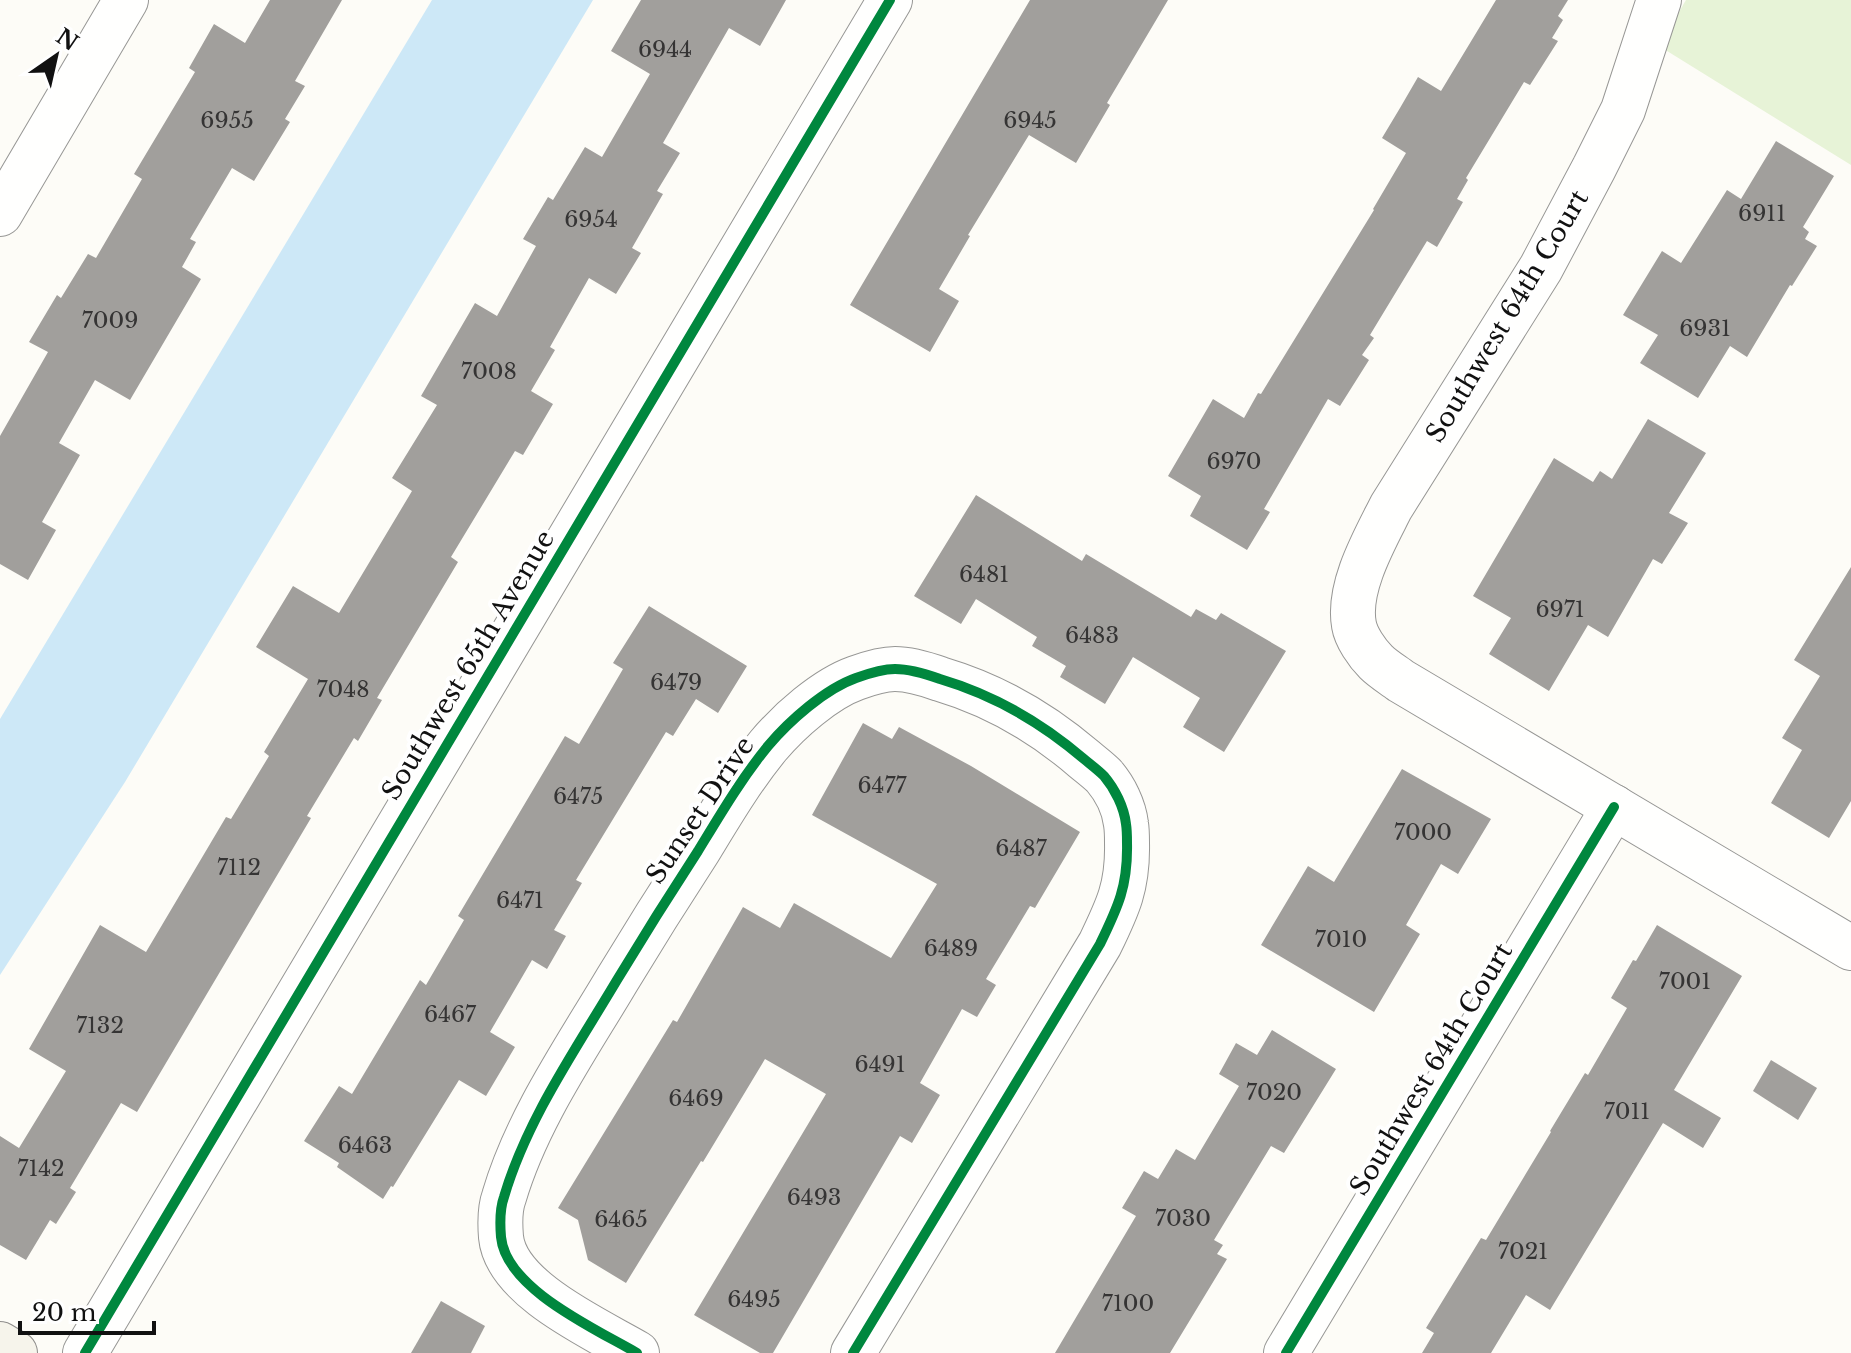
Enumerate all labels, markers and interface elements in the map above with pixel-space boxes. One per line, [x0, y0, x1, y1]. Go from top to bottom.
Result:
north arrow [16, 16, 96, 96]
text: N [51, 23, 83, 57]
house number: 6944 [638, 36, 692, 63]
house number: 6955 [200, 107, 254, 134]
house number: 6945 [1003, 107, 1057, 134]
street label: Southwest 64th Court [1419, 184, 1595, 448]
house number: 6911 [1738, 200, 1786, 227]
house number: 6954 [564, 206, 618, 233]
house number: 7009 [82, 307, 138, 334]
house number: 6931 [1679, 315, 1731, 342]
house number: 7008 [461, 358, 517, 385]
house number: 6970 [1206, 448, 1262, 475]
street label: Southwest 65th Avenue [375, 524, 561, 806]
house number: 6481 [959, 561, 1009, 588]
house number: 6971 [1535, 596, 1585, 623]
house number: 6483 [1065, 622, 1119, 649]
house number: 6479 [650, 669, 702, 696]
house number: 7048 [317, 676, 369, 703]
street label: Sunset Drive [639, 730, 761, 890]
house number: 6477 [857, 772, 908, 799]
house number: 6475 [553, 783, 603, 810]
house number: 7000 [1394, 819, 1452, 846]
house number: 6487 [995, 835, 1048, 862]
house number: 7112 [217, 854, 261, 881]
house number: 6471 [496, 887, 544, 914]
house number: 7010 [1315, 926, 1367, 953]
house number: 6489 [924, 935, 978, 962]
street label: Southwest 64th Court [1343, 937, 1519, 1201]
house number: 7001 [1659, 968, 1711, 995]
house number: 6467 [424, 1001, 477, 1028]
house number: 7132 [76, 1012, 124, 1039]
house number: 6491 [855, 1051, 905, 1078]
house number: 7020 [1246, 1079, 1302, 1106]
house number: 6469 [668, 1085, 724, 1112]
house number: 7011 [1604, 1098, 1650, 1125]
house number: 6463 [338, 1132, 392, 1159]
house number: 7142 [17, 1155, 65, 1182]
house number: 6493 [787, 1184, 841, 1211]
house number: 7030 [1155, 1205, 1211, 1232]
house number: 6465 [594, 1206, 648, 1233]
house number: 7021 [1498, 1238, 1548, 1265]
scale bar [20, 1285, 154, 1335]
house number: 6495 [727, 1286, 781, 1313]
house number: 7100 [1102, 1290, 1154, 1317]
text: 20 m [32, 1298, 97, 1327]

